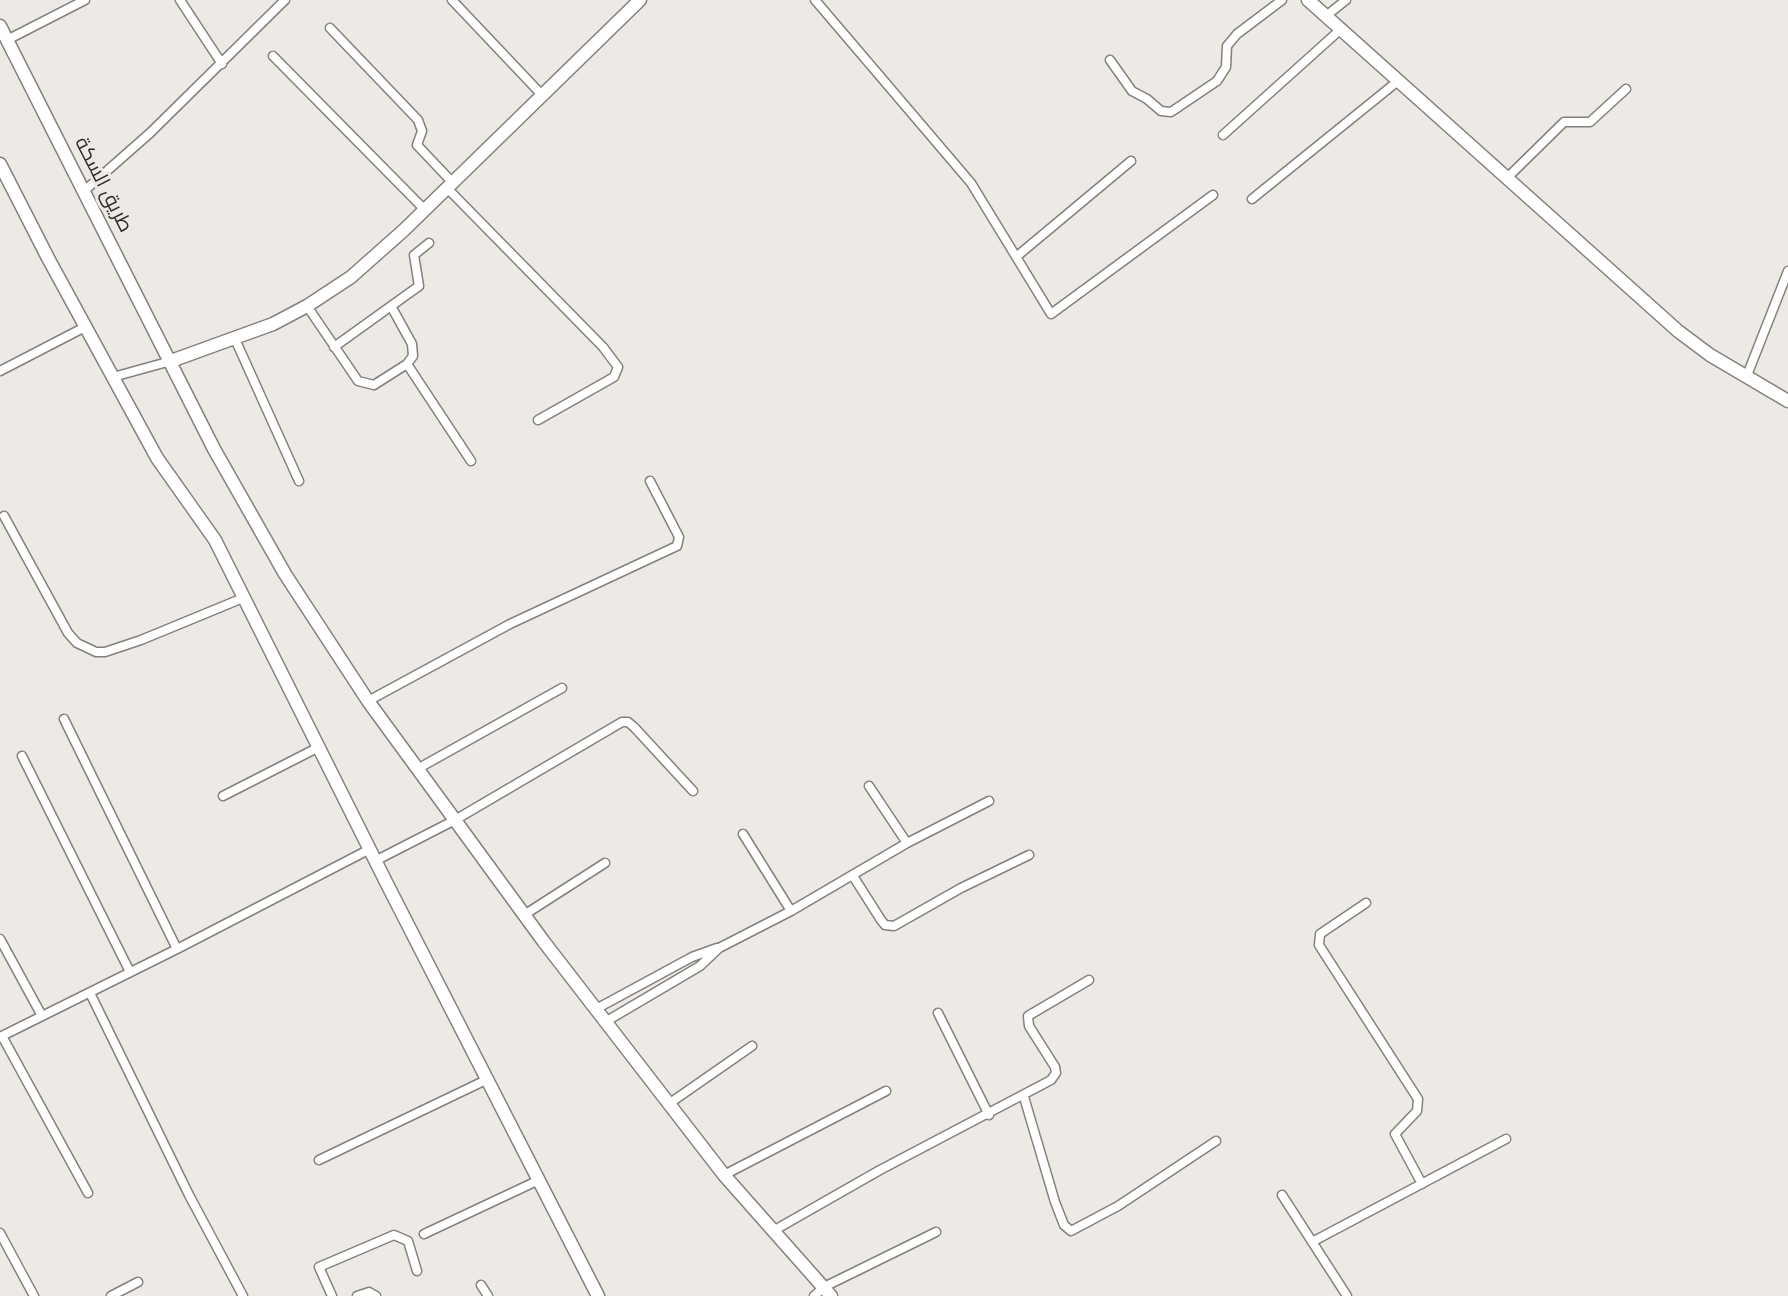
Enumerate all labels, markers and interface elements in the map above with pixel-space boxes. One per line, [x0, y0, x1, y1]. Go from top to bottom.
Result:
street label: طريق السكة [69, 133, 137, 237]

